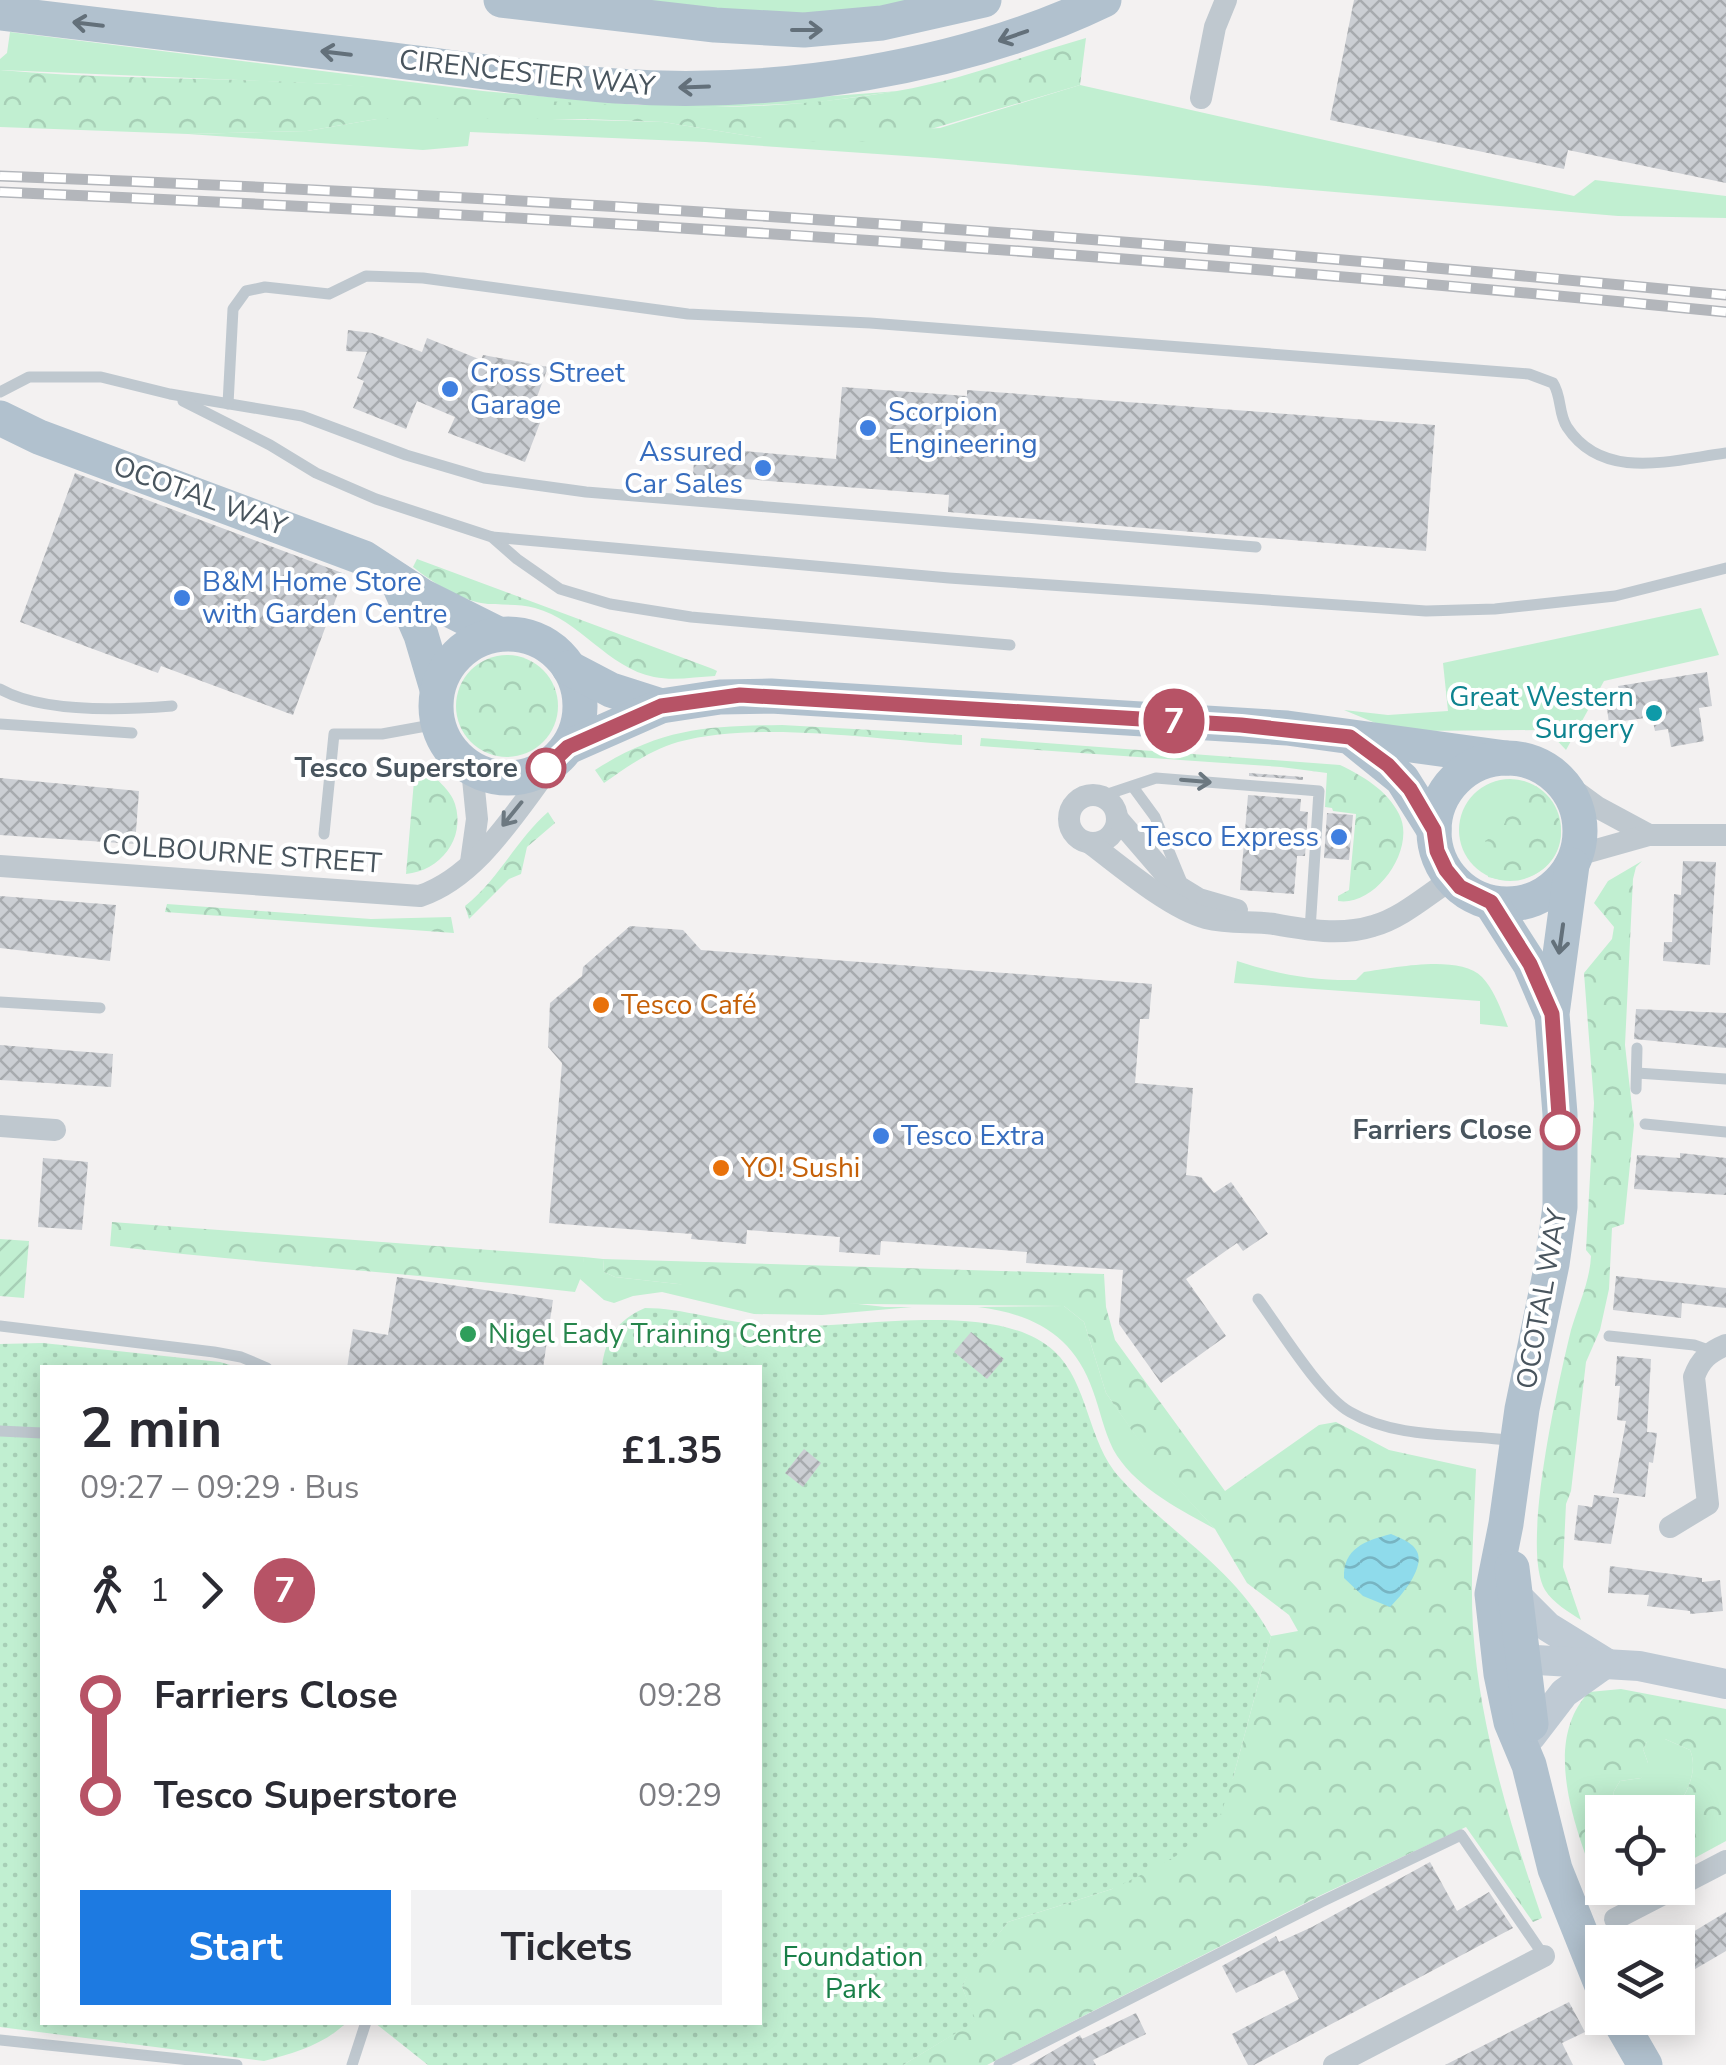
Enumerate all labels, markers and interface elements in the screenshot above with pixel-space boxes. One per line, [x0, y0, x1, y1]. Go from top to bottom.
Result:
one-way arrow [72, 14, 105, 32]
one-way arrow [790, 20, 822, 39]
one-way arrow [999, 28, 1030, 46]
street label: CIRENCESTER WAY [397, 41, 658, 105]
one-way arrow [320, 43, 352, 62]
one-way arrow [678, 77, 710, 96]
place label: Cross Street Garage [470, 354, 625, 424]
marker: Cross Street Garage [439, 378, 461, 400]
place label: Scorpion Engineering [888, 393, 1038, 463]
marker: Scorpion Engineering [857, 417, 879, 439]
place label: Assured Car Sales [624, 433, 743, 503]
street label: OCOTAL WAY [108, 447, 293, 545]
marker: Assured Car Sales [752, 457, 774, 479]
place label: B&M Home Store with Garden Centre [202, 563, 447, 633]
marker: B&M Home Store with Garden Centre [171, 587, 193, 609]
place label: Great Western Surgery [1449, 678, 1635, 748]
line badge: 7 [1142, 688, 1206, 754]
text: 7 [1163, 698, 1185, 745]
marker: Great Western Surgery [1643, 702, 1665, 724]
place label: Tesco Superstore [294, 749, 518, 787]
marker: Tesco Superstore [527, 749, 565, 787]
one-way arrow [1180, 772, 1212, 791]
one-way arrow [501, 801, 523, 827]
place label: Tesco Express [1141, 818, 1319, 856]
street label: COLBOURNE STREET [101, 825, 383, 883]
marker: Tesco Express [1328, 826, 1350, 848]
one-way arrow [1552, 923, 1570, 955]
place label: Tesco Café [621, 986, 757, 1024]
marker: Tesco Café [590, 994, 612, 1016]
place label: Farriers Close [1352, 1111, 1532, 1149]
marker: Farriers Close [1541, 1111, 1579, 1149]
place label: Tesco Extra [901, 1117, 1045, 1155]
marker: Tesco Extra [870, 1125, 892, 1147]
place label: YO! Sushi [740, 1149, 860, 1187]
marker: YO! Sushi [710, 1157, 732, 1179]
street label: OCOTAL WAY [1507, 1205, 1577, 1392]
place label: Nigel Eady Training Centre [488, 1315, 822, 1353]
marker: Nigel Eady Training Centre [457, 1323, 479, 1345]
text: 2 min [80, 1391, 222, 1466]
text: £1.35 [621, 1425, 722, 1476]
text: 09:27 – 09:29 · Bus [80, 1466, 359, 1509]
icon: walk [80, 1563, 135, 1618]
icon: forward [184, 1563, 239, 1618]
text: 7 [274, 1567, 295, 1614]
text: 1 [150, 1569, 169, 1612]
text: Farriers Close [154, 1670, 398, 1721]
text: 09:28 [638, 1674, 722, 1717]
text: Tesco Superstore [154, 1770, 457, 1821]
text: 09:29 [638, 1774, 722, 1817]
map controls [1585, 1795, 1695, 2035]
button: locate [1585, 1795, 1695, 1905]
button: Start [80, 1890, 391, 2005]
button: Tickets [411, 1890, 722, 2005]
button: layers [1585, 1925, 1695, 2035]
park label: Foundation Park [783, 1938, 923, 2008]

